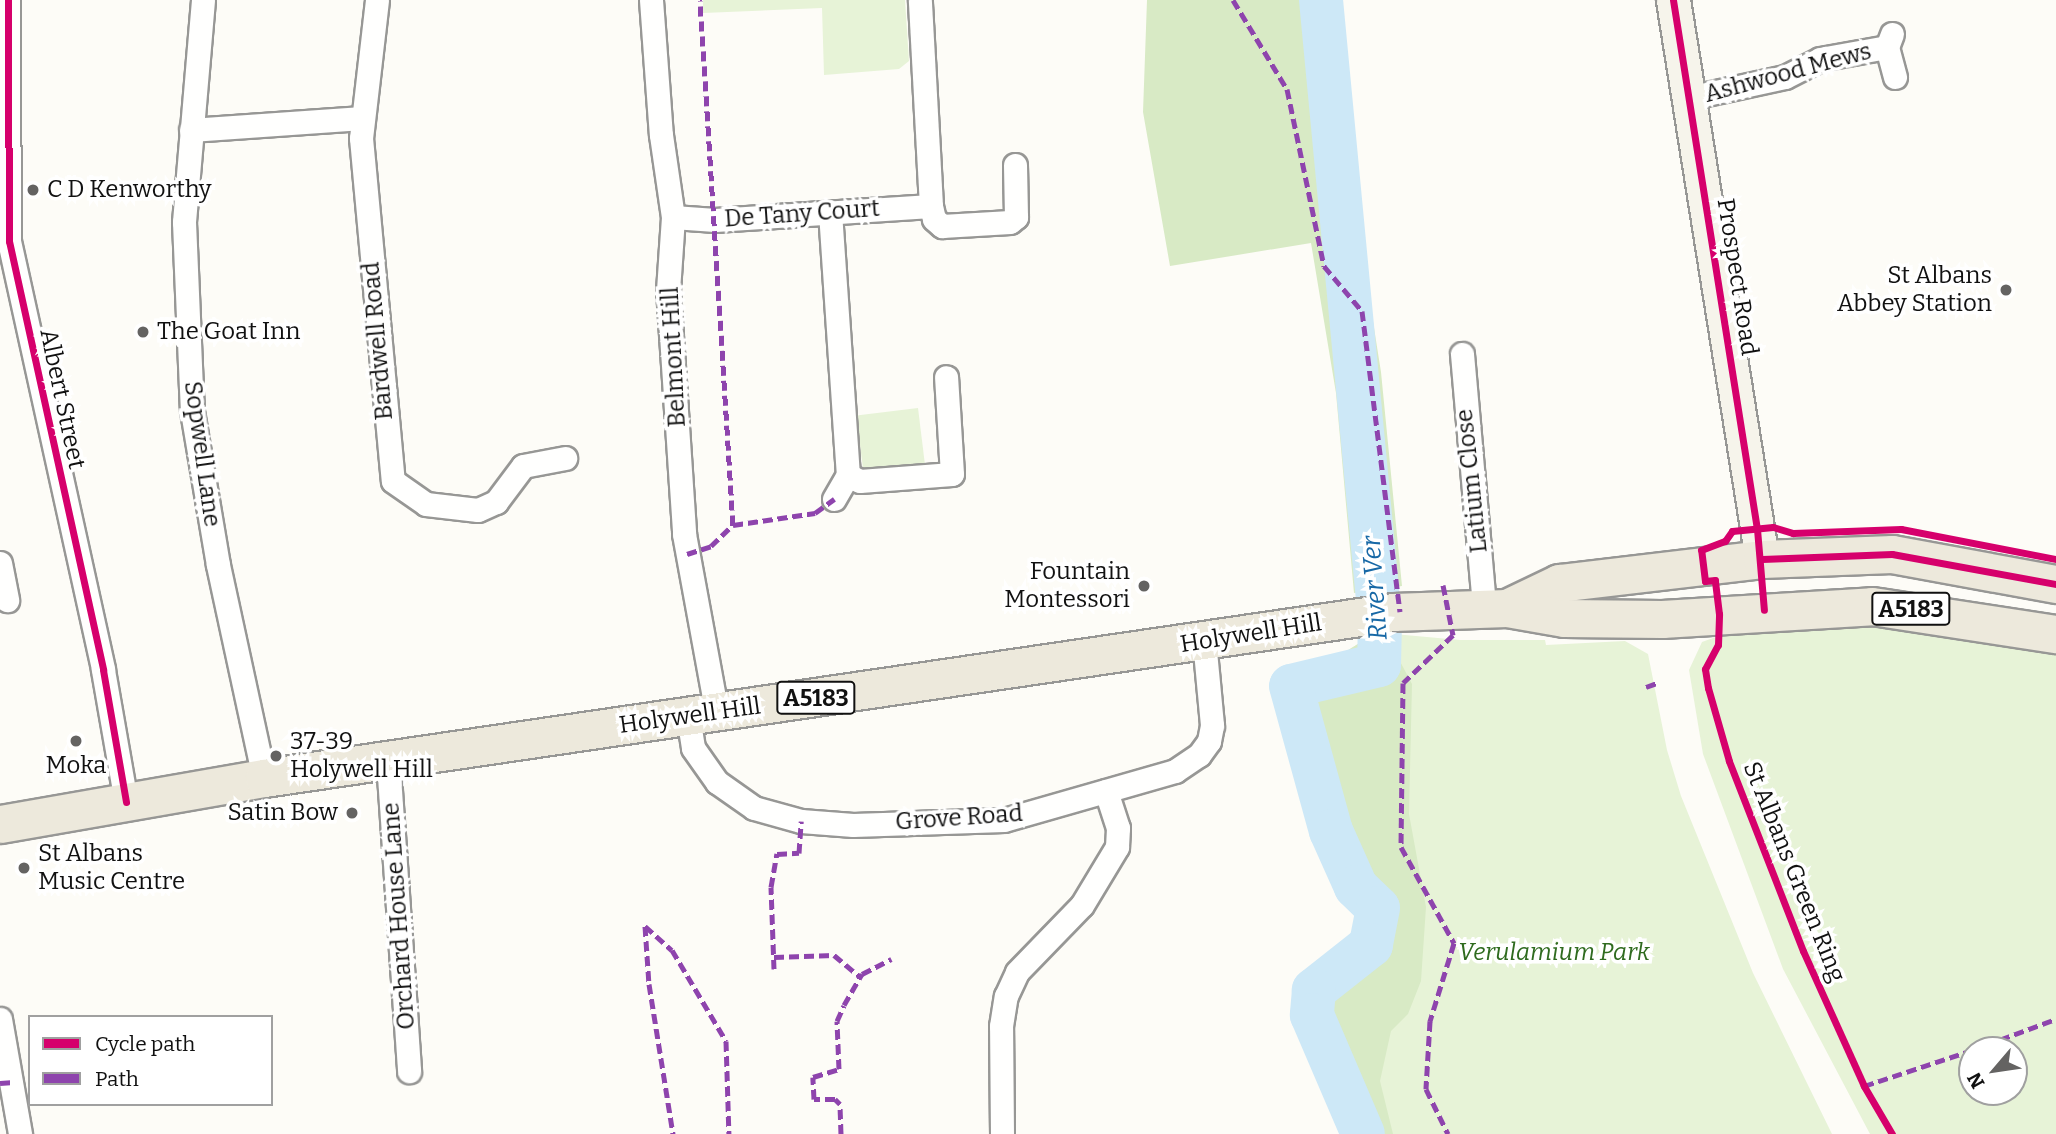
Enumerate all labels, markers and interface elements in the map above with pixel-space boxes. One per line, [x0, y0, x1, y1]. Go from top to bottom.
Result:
street label: Ashwood Mews [1701, 37, 1875, 109]
place label: C D Kenworthy [47, 176, 212, 204]
marker: C D Kenworthy [25, 182, 41, 198]
street label: De Tany Court [723, 194, 881, 234]
street label: Prospect Road [1710, 196, 1764, 358]
street label: Bardwell Road [357, 261, 399, 421]
place label: St Albans Abbey Station [1837, 262, 1992, 318]
marker: St Albans Abbey Station [1998, 282, 2014, 298]
street label: Belmont Hill [656, 286, 692, 428]
place label: The Goat Inn [157, 318, 300, 346]
marker: The Goat Inn [135, 324, 151, 340]
street label: Albert Street [33, 326, 91, 472]
street label: Sopwell Lane [178, 379, 226, 529]
street label: Latium Close [1450, 408, 1494, 554]
water label: River Ver [1356, 535, 1394, 641]
place label: Fountain Montessori [1004, 558, 1130, 614]
marker: Fountain Montessori [1136, 578, 1152, 594]
road number: A5183 [1871, 590, 1951, 628]
street label: Holywell Hill [1178, 609, 1324, 659]
road number: A5183 [776, 678, 856, 718]
street label: Holywell Hill [617, 692, 763, 740]
place label: 37-39 Holywell Hill [290, 728, 433, 784]
marker: Moka [68, 733, 84, 749]
marker: 37-39 Holywell Hill [268, 748, 284, 764]
place label: Moka [46, 752, 106, 780]
street label: St Albans Green Ring [1737, 758, 1851, 986]
place label: Satin Bow [227, 799, 338, 827]
street label: Grove Road [894, 799, 1024, 837]
street label: Orchard House Lane [377, 801, 421, 1031]
marker: Satin Bow [344, 805, 360, 821]
place label: St Albans Music Centre [38, 840, 185, 896]
marker: St Albans Music Centre [16, 860, 32, 876]
park label: Verulamium Park [1458, 939, 1650, 967]
legend [28, 1015, 273, 1106]
text: Cycle path [95, 1031, 195, 1057]
north arrow [1958, 1036, 2028, 1106]
text: Path [95, 1066, 139, 1092]
text: N [1962, 1068, 1990, 1092]

